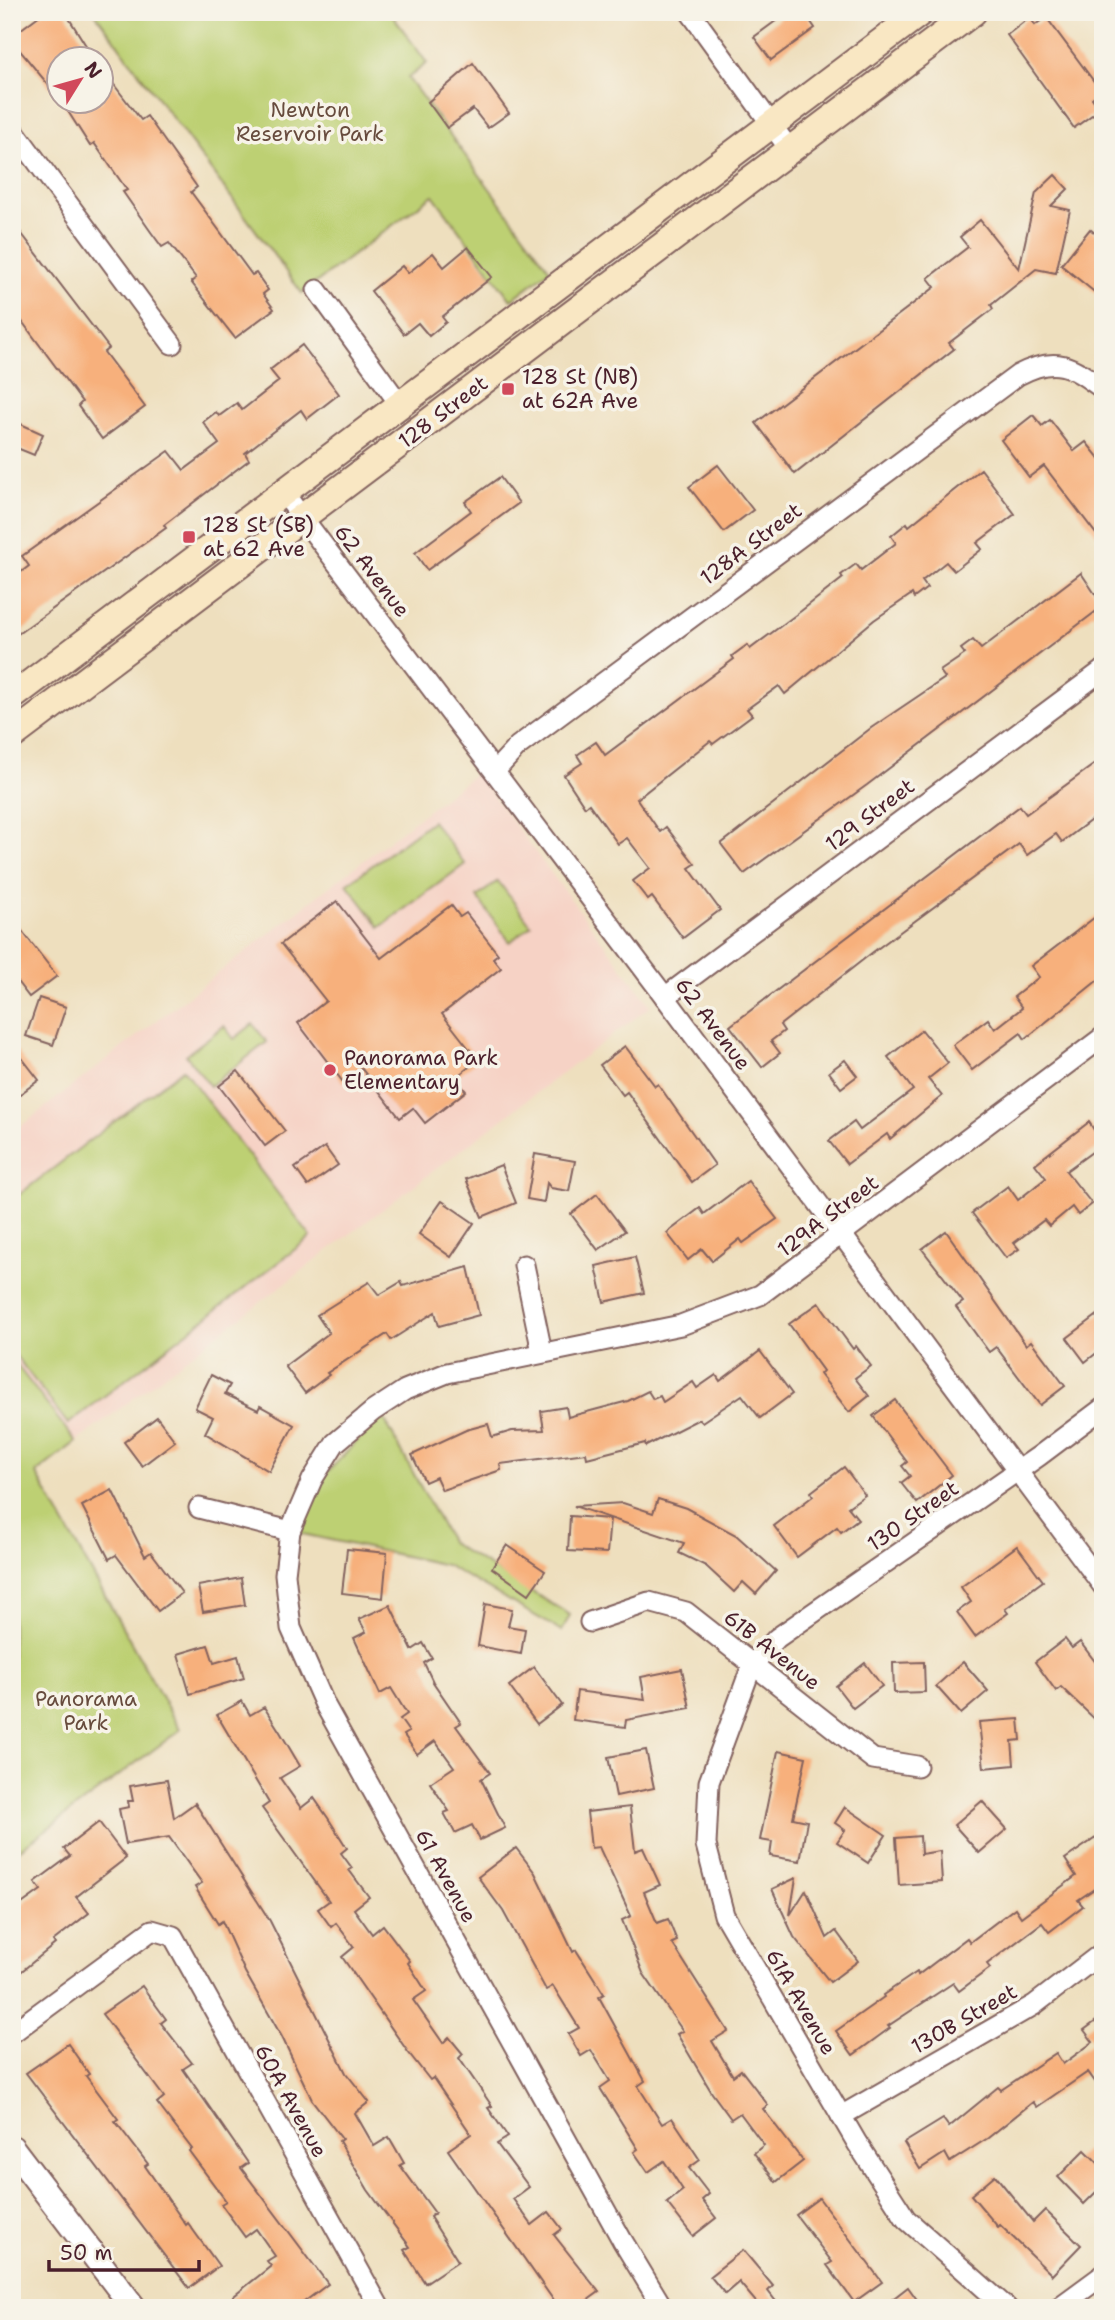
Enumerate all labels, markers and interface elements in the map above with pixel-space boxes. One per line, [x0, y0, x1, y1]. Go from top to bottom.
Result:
north arrow [46, 46, 116, 116]
text: N [79, 57, 108, 84]
park label: Newton Reservoir Park [236, 96, 384, 148]
place label: 128 St (NB) at 62A Ave [522, 363, 639, 415]
street label: 128 Street [393, 369, 493, 455]
marker: 128 St (NB) at 62A Ave [500, 381, 516, 397]
street label: 128A Street [694, 497, 808, 591]
place label: 128 St (SB) at 62 Ave [203, 511, 314, 563]
street label: 62 Avenue [328, 519, 416, 623]
marker: 128 St (SB) at 62 Ave [181, 529, 197, 545]
street label: 129 Street [820, 772, 920, 858]
street label: 62 Avenue [669, 972, 757, 1076]
place label: Panorama Park Elementary [344, 1044, 498, 1096]
marker: Panorama Park Elementary [322, 1062, 338, 1078]
street label: 129A Street [772, 1169, 884, 1263]
street label: 130 Street [862, 1474, 964, 1558]
street label: 61B Avenue [718, 1603, 826, 1697]
park label: Panorama Park [35, 1685, 137, 1737]
street label: 61 Avenue [409, 1824, 483, 1928]
street label: 61A Avenue [759, 1944, 843, 2060]
street label: 130B Street [906, 1977, 1022, 2061]
street label: 60A Avenue [248, 2039, 334, 2163]
scale bar [49, 2229, 200, 2273]
text: 50 m [60, 2239, 113, 2267]

